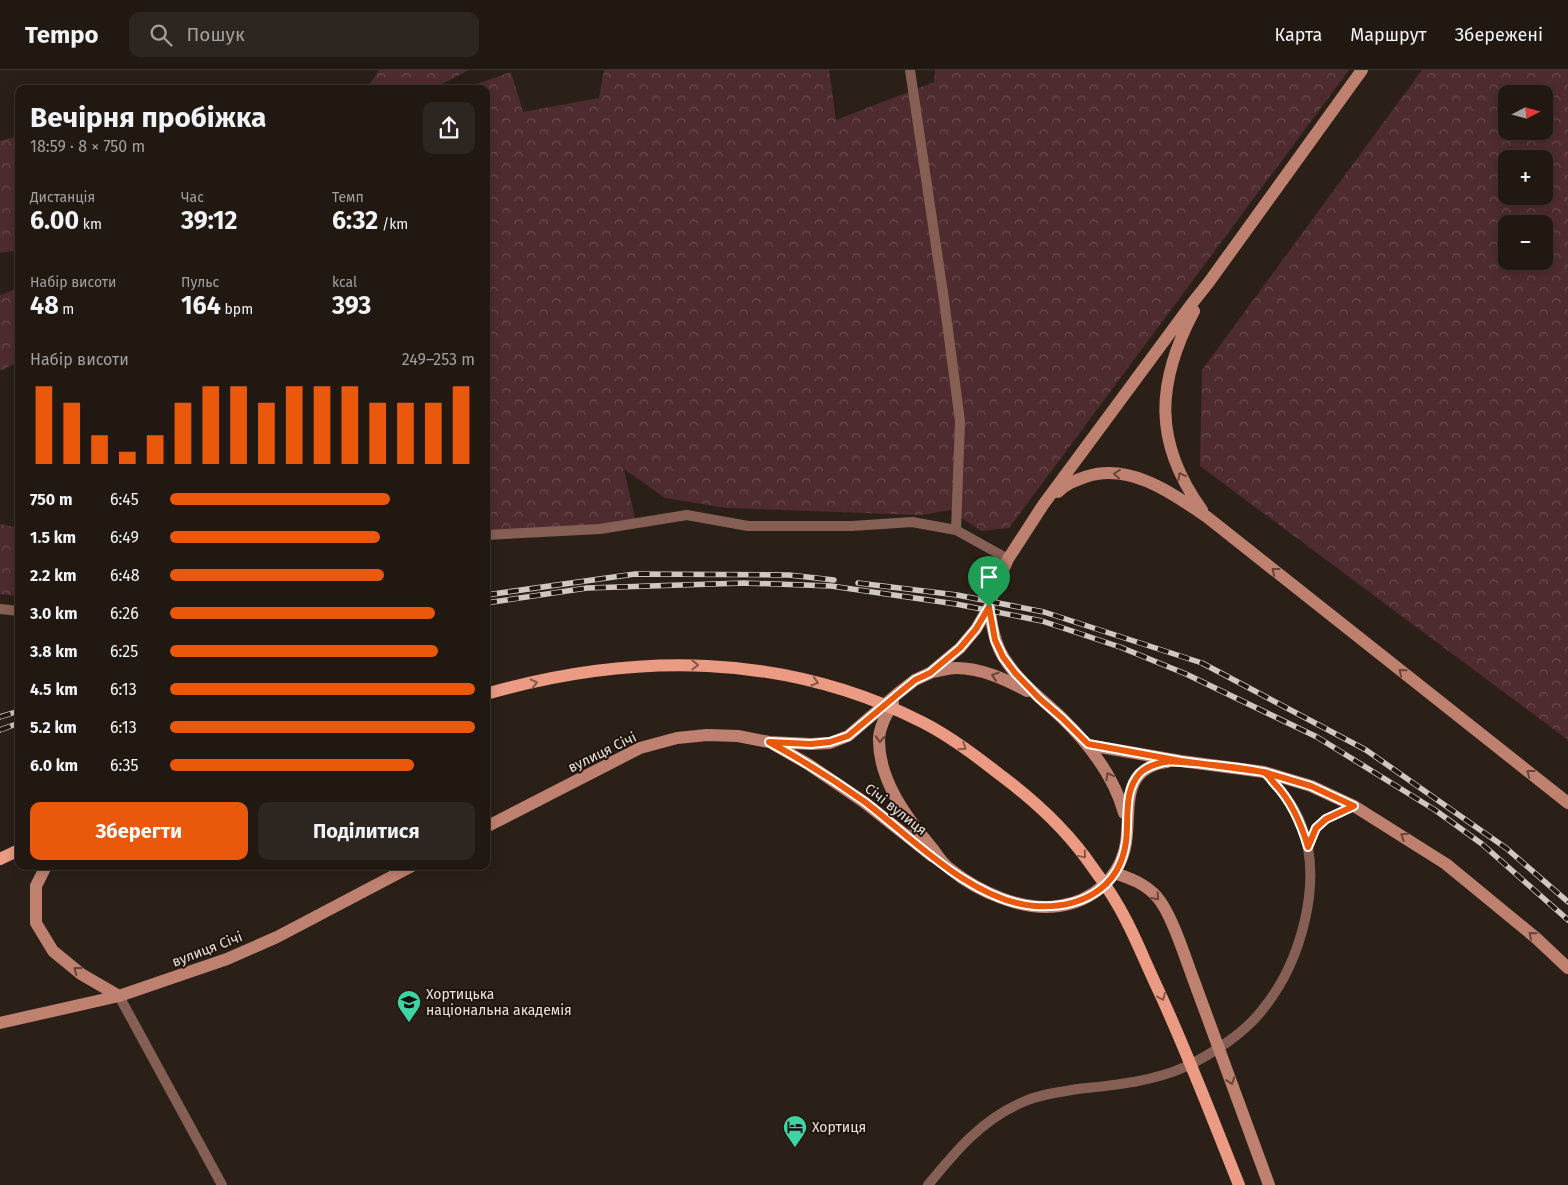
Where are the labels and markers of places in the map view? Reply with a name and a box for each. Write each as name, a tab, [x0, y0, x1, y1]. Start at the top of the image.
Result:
pin	[968, 556, 1010, 607]
place label: Хортицька національна академія	[426, 986, 572, 1019]
school or university icon: Хортицька національна академія	[396, 989, 422, 1023]
hotel icon: Хортиця	[782, 1114, 808, 1148]
place label: Хортиця	[812, 1119, 866, 1136]

